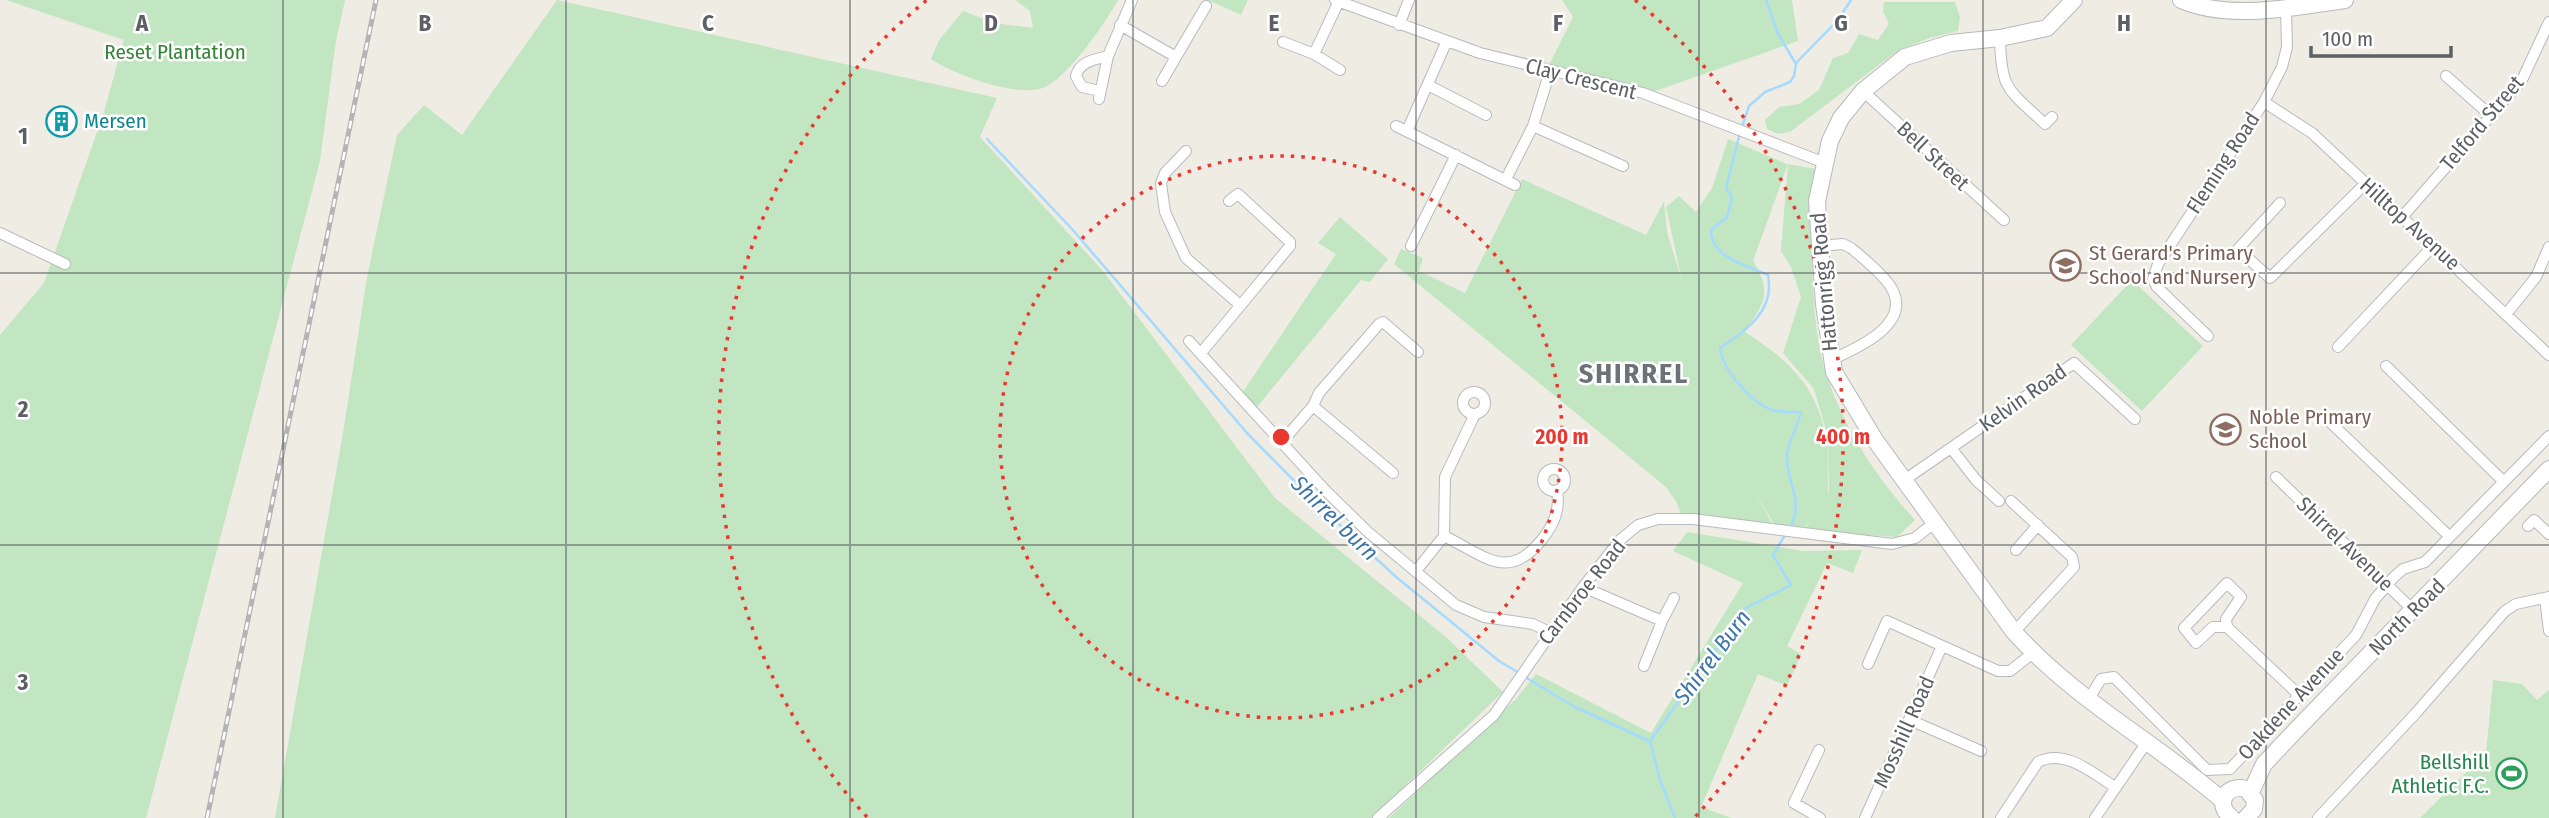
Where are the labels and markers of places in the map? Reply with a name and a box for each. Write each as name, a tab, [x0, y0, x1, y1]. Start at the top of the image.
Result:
building icon: Mersen	[44, 104, 78, 138]
place label: Mersen	[84, 108, 147, 134]
place label: St Gerard's Primary School and Nursery	[2089, 240, 2257, 290]
school or university icon: St Gerard's Primary School and Nursery	[2049, 248, 2083, 282]
place label: Noble Primary School	[2249, 404, 2372, 454]
school or university icon: Noble Primary School	[2209, 412, 2243, 446]
centre of rings	[1269, 425, 1293, 449]
place label: Bellshill Athletic F.C.	[2391, 749, 2489, 799]
sports icon: Bellshill Athletic F.C.	[2495, 757, 2529, 791]

